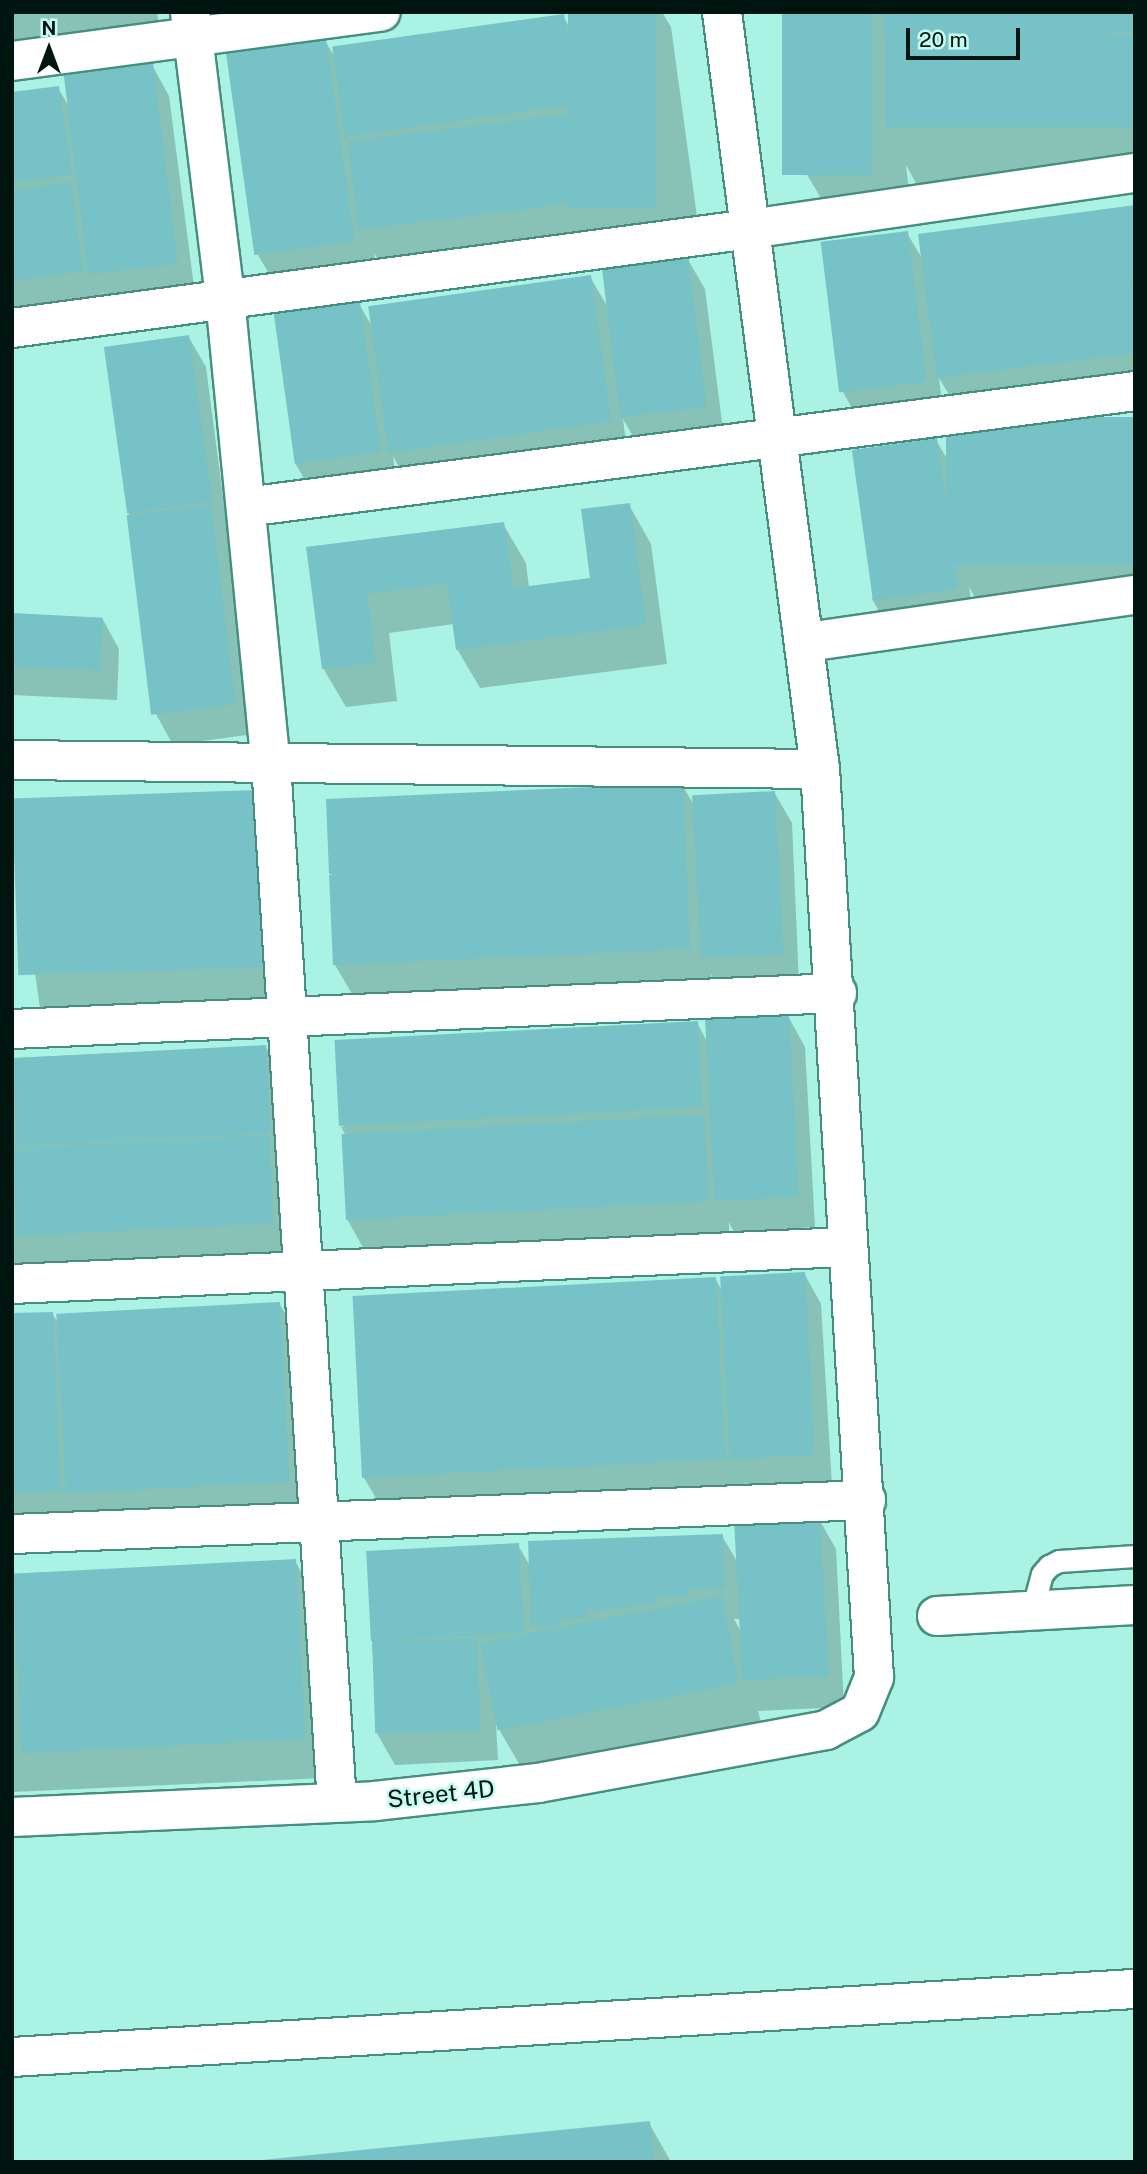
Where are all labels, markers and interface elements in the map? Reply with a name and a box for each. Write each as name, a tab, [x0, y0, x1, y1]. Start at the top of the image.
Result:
north arrow	[14, 14, 84, 84]
scale bar	[909, 14, 1023, 58]
text: N	[42, 17, 56, 39]
text: 20 m	[919, 27, 968, 52]
street label: Street 4D	[386, 1774, 496, 1814]

